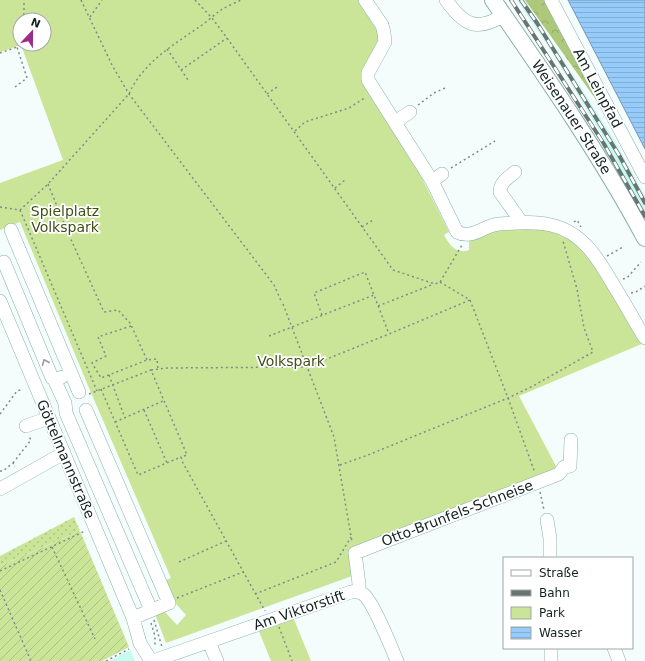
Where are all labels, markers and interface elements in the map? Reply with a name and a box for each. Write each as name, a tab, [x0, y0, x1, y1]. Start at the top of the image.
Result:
north arrow	[12, 12, 52, 52]
text: N	[29, 15, 42, 31]
street label: Am Leinpfad	[570, 45, 626, 131]
street label: Weisenauer Straße	[529, 57, 615, 177]
park label: Spielplatz Volkspark	[31, 203, 100, 235]
park label: Volkspark	[257, 353, 326, 369]
one-way arrow	[42, 358, 50, 365]
street label: Göttelmannstraße	[34, 397, 98, 521]
street label: Otto-Brunfels-Schneise	[379, 477, 535, 549]
legend	[503, 557, 633, 649]
text: Straße	[539, 566, 579, 580]
text: Bahn	[539, 586, 570, 600]
street label: Am Viktorstift	[251, 587, 347, 633]
text: Park	[539, 606, 565, 620]
text: Wasser	[539, 626, 582, 640]

